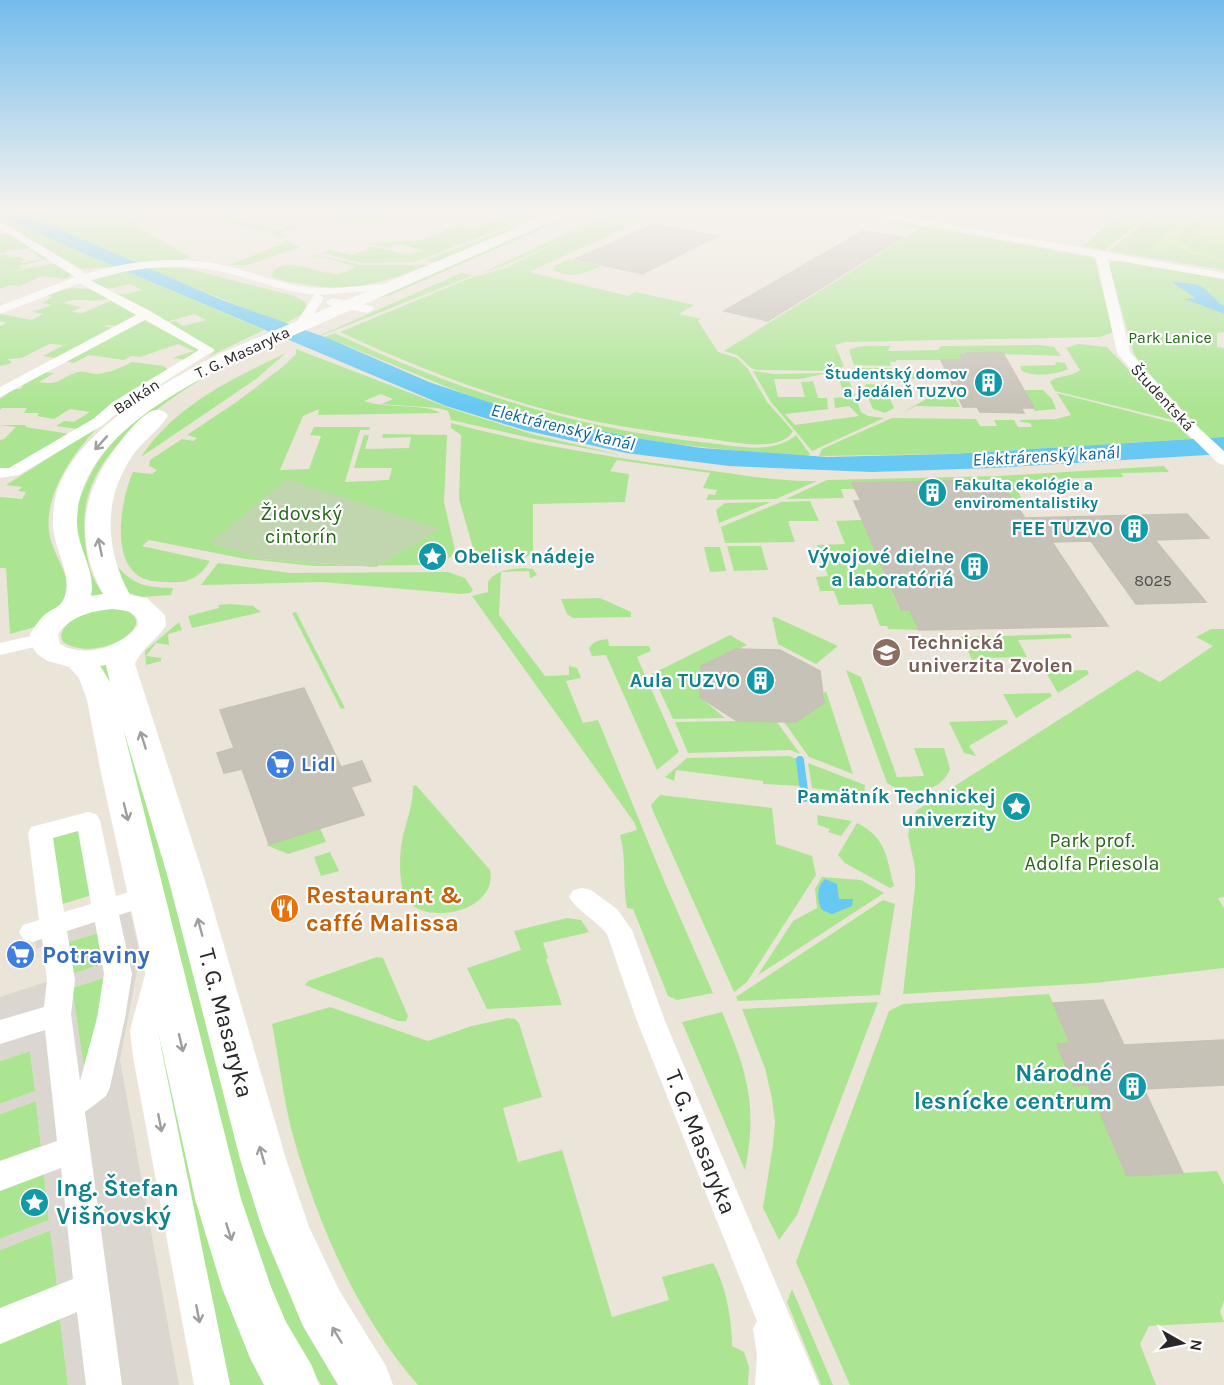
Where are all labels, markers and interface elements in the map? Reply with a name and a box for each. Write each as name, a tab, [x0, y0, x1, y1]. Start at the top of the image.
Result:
street label: T. G. Masaryka	[192, 322, 293, 383]
park label: Park Lanice	[1128, 328, 1212, 347]
street label: Študentská	[1127, 360, 1199, 435]
place label: Študentský domov a jedáleň TUZVO	[824, 363, 968, 401]
building icon: Študentský domov a jedáleň TUZVO	[972, 366, 1004, 398]
street label: Balkán	[110, 375, 163, 418]
water label: Elektrárenský kanál	[489, 398, 638, 456]
one-way arrow	[94, 435, 108, 450]
water label: Elektrárenský kanál	[972, 441, 1121, 471]
place label: Fakulta ekológie a enviromentalistiky	[954, 475, 1098, 512]
building icon: Fakulta ekológie a enviromentalistiky	[917, 477, 949, 509]
park label: Židovský cintorín	[260, 501, 342, 548]
building icon: FEE TUZVO	[1118, 512, 1150, 544]
place label: FEE TUZVO	[1011, 517, 1113, 540]
one-way arrow	[93, 538, 105, 557]
place icon: Obelisk nádeje	[417, 540, 449, 572]
place label: Obelisk nádeje	[454, 545, 595, 568]
place label: Vývojové dielne a laboratóriá	[808, 545, 954, 591]
building icon: Vývojové dielne a laboratóriá	[959, 551, 991, 583]
house number: 8025	[1134, 571, 1172, 590]
place label: Technická univerzita Zvolen	[908, 631, 1073, 677]
school or university icon: Technická univerzita Zvolen	[871, 637, 903, 669]
building icon: Aula TUZVO	[745, 664, 777, 696]
place label: Aula TUZVO	[630, 669, 740, 692]
one-way arrow	[137, 731, 148, 750]
supermarket icon: Lidl	[264, 748, 296, 780]
place label: Lidl	[301, 753, 336, 776]
place label: Pamätník Technickej univerzity	[797, 785, 996, 831]
place icon: Pamätník Technickej univerzity	[1001, 791, 1033, 823]
one-way arrow	[121, 803, 133, 822]
park label: Park prof. Adolfa Priesola	[1024, 829, 1160, 875]
place label: Restaurant & caffé Malissa	[306, 881, 463, 937]
restaurant icon: Restaurant & caffé Malissa	[269, 893, 301, 925]
one-way arrow	[194, 918, 205, 937]
supermarket icon: Potraviny	[5, 939, 37, 971]
place label: Potraviny	[42, 941, 150, 969]
street label: T. G. Masaryka	[193, 945, 259, 1101]
one-way arrow	[176, 1033, 188, 1052]
place label: Národné lesnícke centrum	[914, 1059, 1112, 1115]
street label: T. G. Masaryka	[659, 1066, 743, 1218]
building icon: Národné lesnícke centrum	[1117, 1071, 1149, 1103]
one-way arrow	[155, 1112, 166, 1132]
one-way arrow	[256, 1146, 267, 1165]
place label: Ing. Štefan Višňovský	[56, 1173, 179, 1230]
place icon: Ing. Štefan Višňovský	[19, 1186, 51, 1218]
one-way arrow	[224, 1222, 235, 1241]
one-way arrow	[193, 1304, 204, 1323]
north arrow	[1152, 1313, 1212, 1373]
one-way arrow	[331, 1327, 343, 1344]
text: N	[1186, 1338, 1207, 1352]

